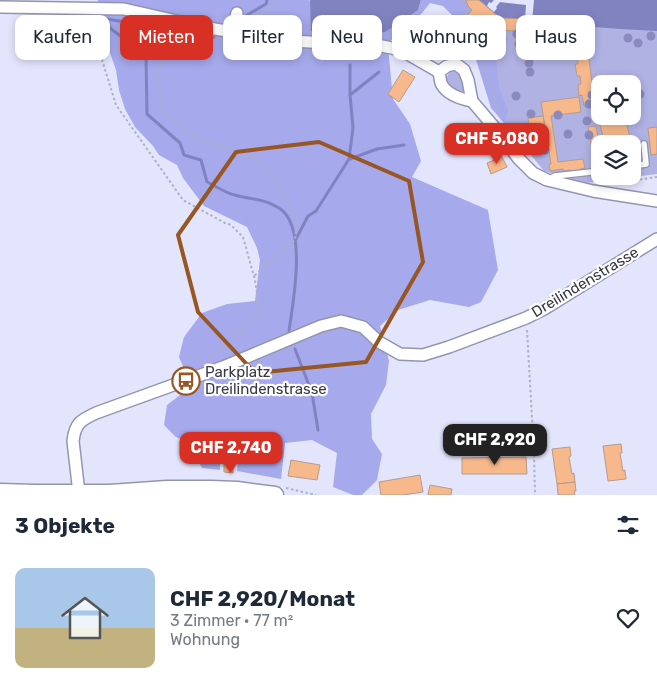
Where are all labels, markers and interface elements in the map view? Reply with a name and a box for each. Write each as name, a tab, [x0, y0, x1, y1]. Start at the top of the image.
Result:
chip: Kaufen	[15, 15, 110, 60]
chip: Mieten	[120, 15, 213, 60]
chip: Filter	[223, 15, 302, 60]
chip: Neu	[312, 15, 382, 60]
chip: Wohnung	[392, 15, 506, 60]
chip: Haus	[516, 15, 595, 60]
map controls	[591, 75, 641, 185]
button: locate	[591, 75, 641, 125]
pin: CHF 5,080	[440, 122, 554, 165]
text: CHF 5,080	[455, 129, 539, 148]
button: layers	[591, 135, 641, 185]
street label: Dreilindenstrasse	[528, 243, 642, 321]
place label: Parkplatz Dreilindenstrasse	[205, 363, 327, 398]
bus stop icon: Parkplatz Dreilindenstrasse	[171, 366, 201, 396]
pin: CHF 2,920	[438, 424, 552, 466]
text: CHF 2,920	[454, 430, 536, 449]
pin: CHF 2,740	[174, 432, 288, 474]
text: CHF 2,740	[190, 438, 272, 457]
icon: filters	[614, 511, 642, 539]
text: 3 Objekte	[15, 513, 115, 538]
text: CHF 2,920/Monat	[170, 586, 355, 611]
icon: home	[55, 588, 115, 648]
icon: heart	[614, 604, 642, 632]
text: 3 Zimmer · 77 m²	[170, 611, 293, 630]
text: Wohnung	[170, 630, 240, 649]

